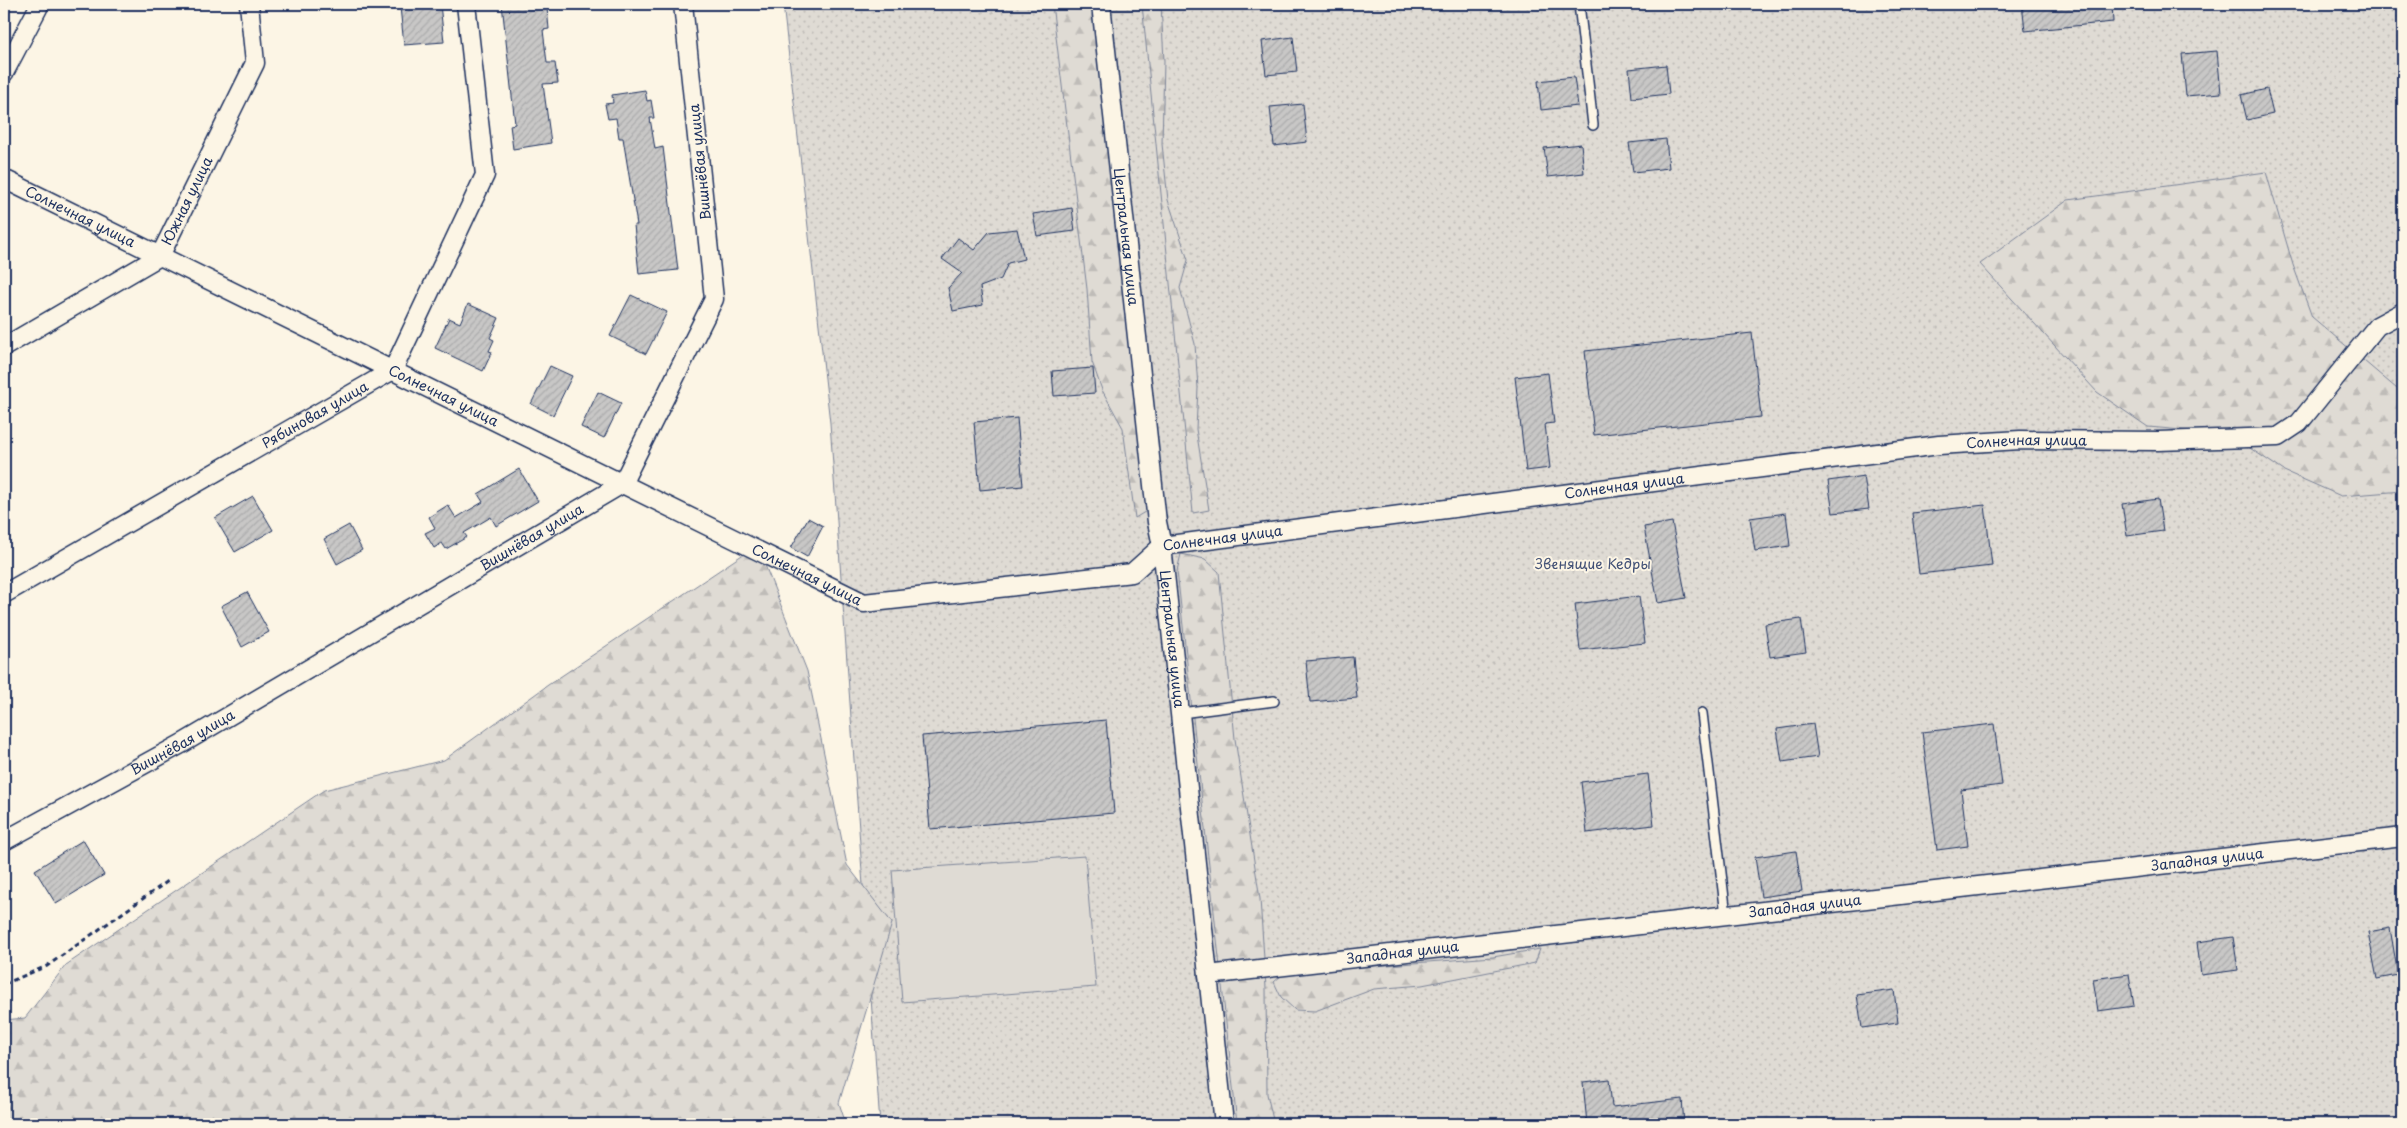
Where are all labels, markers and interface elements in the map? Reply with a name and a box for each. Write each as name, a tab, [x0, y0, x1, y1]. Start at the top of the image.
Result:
street label: Вишнёвая улица	[683, 103, 716, 221]
street label: Южная улица	[156, 153, 217, 249]
street label: Центральная улица	[1109, 167, 1145, 307]
street label: Солнечная улица	[22, 180, 139, 252]
street label: Солнечная улица	[385, 359, 503, 431]
street label: Рябиновая улица	[258, 375, 372, 453]
street label: Солнечная улица	[1966, 429, 2087, 453]
street label: Солнечная улица	[1563, 467, 1686, 504]
street label: Вишнёвая улица	[476, 498, 587, 576]
street label: Солнечная улица	[1161, 519, 1284, 556]
street label: Солнечная улица	[748, 538, 866, 610]
park label: Звенящие Кедры	[1535, 553, 1651, 574]
street label: Центральная улица	[1155, 569, 1190, 709]
street label: Вишнёвая улица	[126, 704, 238, 780]
street label: Западная улица	[2150, 842, 2265, 876]
street label: Западная улица	[1748, 889, 1862, 922]
street label: Западная улица	[1345, 935, 1460, 969]

